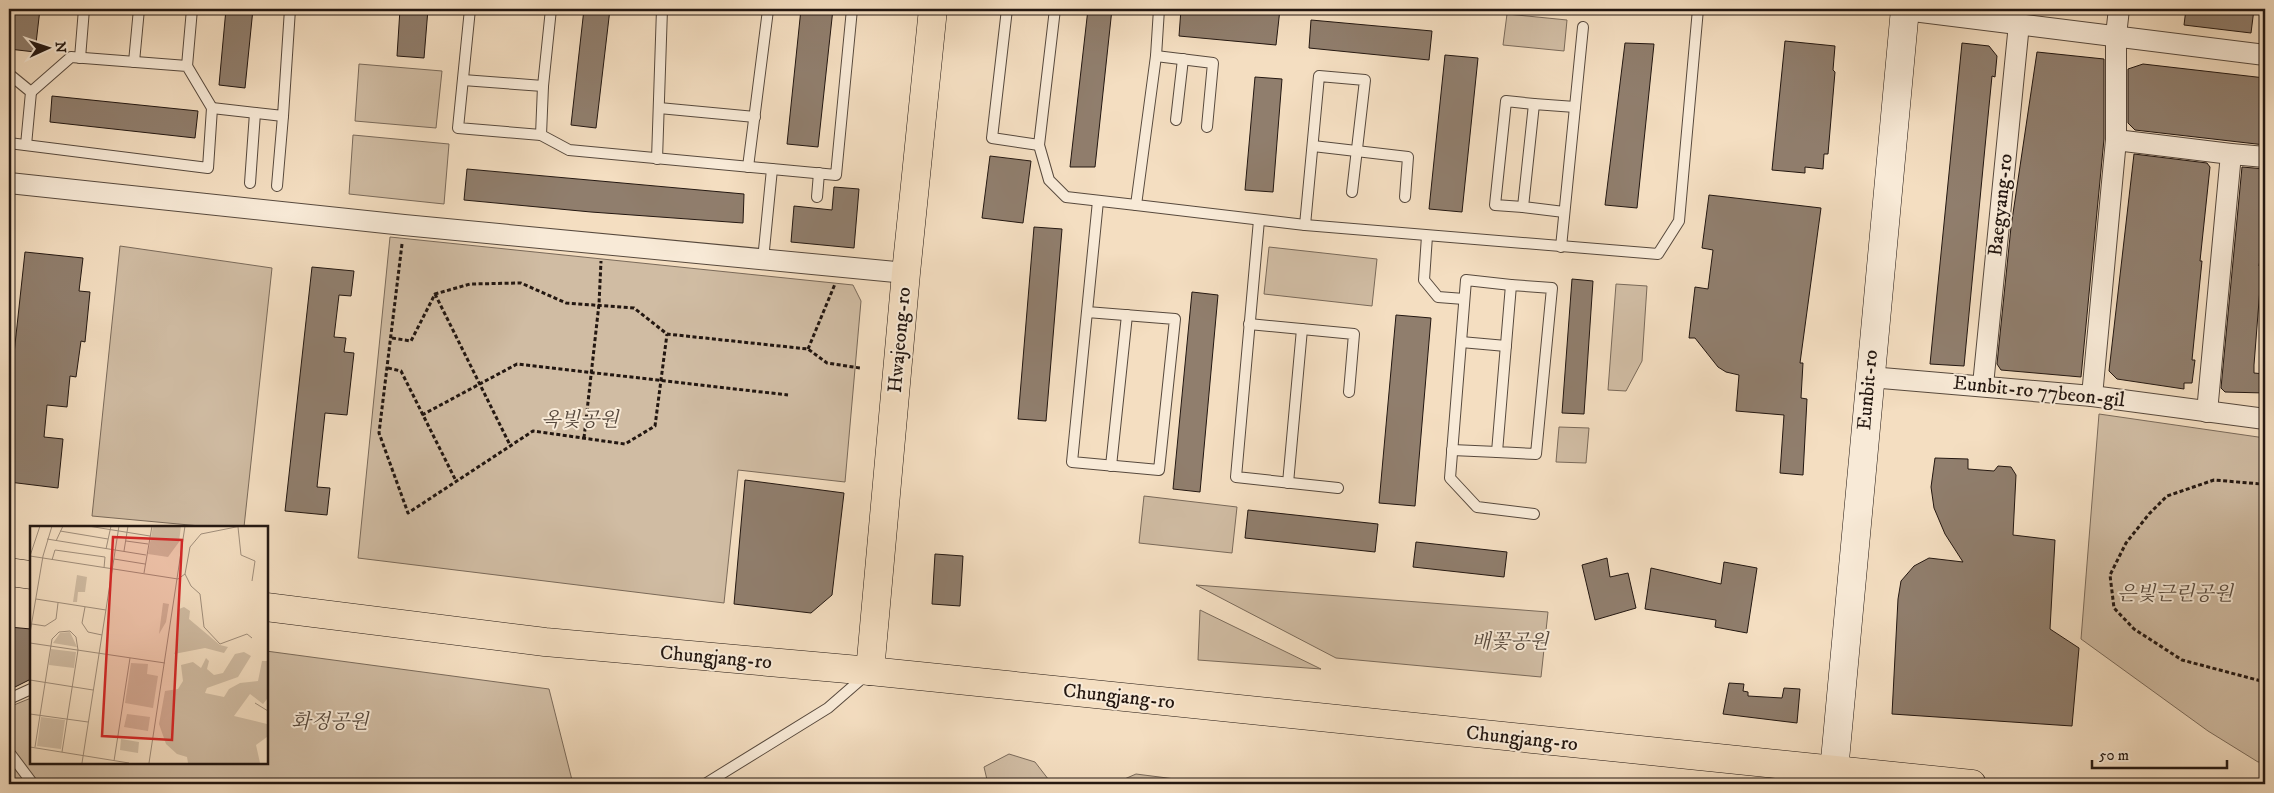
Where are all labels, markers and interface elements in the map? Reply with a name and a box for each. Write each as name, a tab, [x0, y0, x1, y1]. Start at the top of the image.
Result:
north arrow	[22, 22, 72, 72]
text: N	[51, 41, 69, 54]
street label: Baegyang-ro	[1983, 153, 2019, 257]
street label: Hwajeong-ro	[883, 286, 917, 394]
street label: Eunbit-ro	[1852, 349, 1884, 431]
street label: Eunbit-ro 77beon-gil	[1952, 371, 2126, 413]
park label: 옥빛공원	[541, 408, 620, 433]
inset map	[30, 526, 268, 763]
park label: 은빛근린공원	[2117, 582, 2235, 607]
park label: 배꽃공원	[1471, 630, 1550, 655]
street label: Chungjang-ro	[659, 641, 773, 675]
street label: Chungjang-ro	[1062, 679, 1176, 715]
park label: 화정공원	[291, 710, 370, 735]
street label: Chungjang-ro	[1465, 721, 1579, 757]
scale bar	[2092, 738, 2226, 770]
text: 50 m	[2099, 746, 2129, 765]

